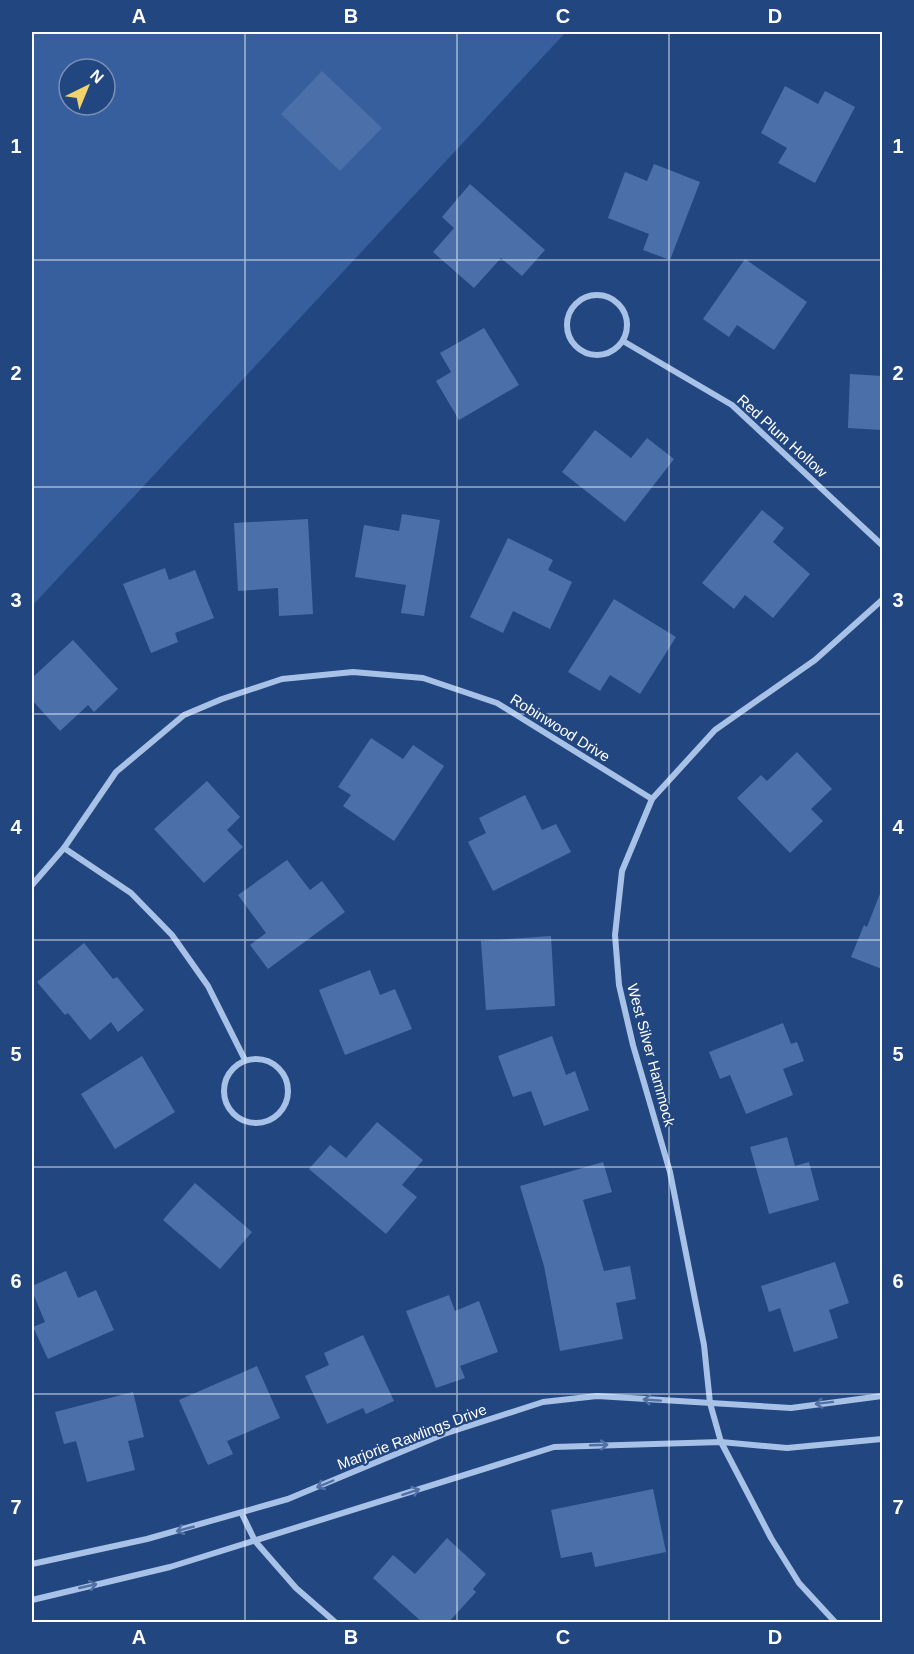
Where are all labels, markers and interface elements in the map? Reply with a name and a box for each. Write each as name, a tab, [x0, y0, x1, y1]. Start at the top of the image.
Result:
text: A	[132, 5, 146, 27]
text: B	[344, 5, 358, 27]
text: C	[556, 5, 570, 27]
text: D	[768, 5, 782, 27]
north arrow	[57, 57, 117, 117]
text: N	[87, 66, 107, 87]
text: 1	[10, 135, 22, 157]
text: 1	[892, 135, 904, 157]
text: 2	[10, 362, 22, 384]
text: 2	[892, 362, 904, 384]
street label: Red Plum Hollow	[734, 391, 831, 481]
text: 3	[10, 589, 22, 611]
text: 3	[892, 589, 904, 611]
street label: Robinwood Drive	[507, 690, 613, 765]
text: 4	[10, 816, 22, 838]
text: 4	[892, 816, 904, 838]
street label: West Silver Hammock	[624, 982, 679, 1129]
text: 5	[10, 1043, 22, 1065]
text: 5	[892, 1043, 904, 1065]
text: 6	[10, 1270, 22, 1292]
text: 6	[892, 1270, 904, 1292]
one-way arrow	[642, 1394, 662, 1405]
one-way arrow	[815, 1398, 835, 1409]
street label: Marjorie Rawlings Drive	[335, 1400, 489, 1473]
one-way arrow	[588, 1440, 608, 1451]
one-way arrow	[316, 1479, 334, 1490]
one-way arrow	[401, 1486, 420, 1497]
text: 7	[10, 1496, 22, 1518]
text: 7	[892, 1496, 904, 1518]
one-way arrow	[176, 1524, 195, 1535]
one-way arrow	[79, 1580, 98, 1592]
text: A	[132, 1626, 146, 1648]
text: B	[344, 1626, 358, 1648]
text: C	[556, 1626, 570, 1648]
text: D	[768, 1626, 782, 1648]

